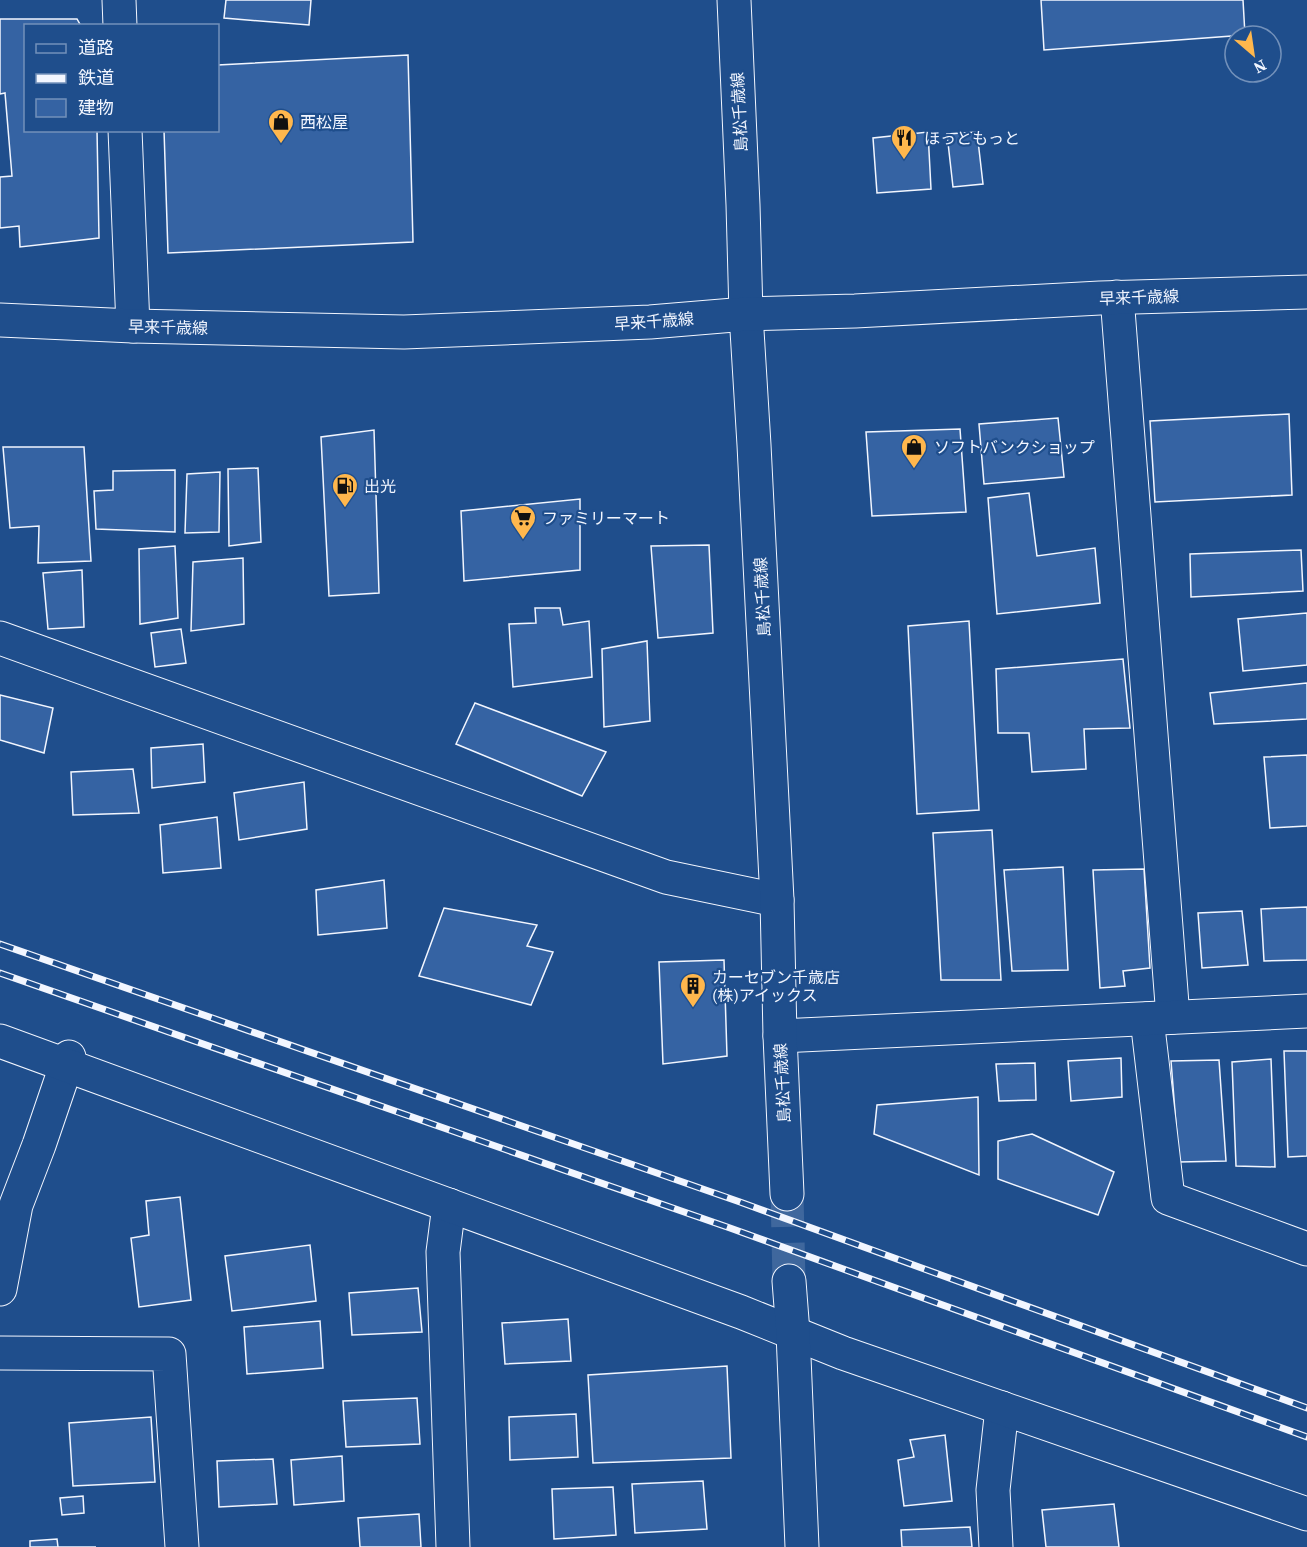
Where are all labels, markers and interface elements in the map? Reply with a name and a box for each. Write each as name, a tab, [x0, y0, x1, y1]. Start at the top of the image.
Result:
legend	[24, 24, 219, 132]
north arrow	[1223, 24, 1283, 84]
text: 道路	[78, 35, 114, 60]
text: N	[1250, 55, 1271, 80]
text: 鉄道	[78, 65, 114, 90]
street label: 島松千歳線	[726, 71, 752, 153]
text: 建物	[78, 95, 114, 120]
shop icon: 西松屋	[266, 107, 296, 145]
place label: 西松屋	[300, 111, 348, 133]
restaurant icon: ほっともっと	[889, 123, 919, 161]
place label: ほっともっと	[924, 127, 1020, 149]
street label: 早来千歳線	[1099, 285, 1179, 309]
street label: 早来千歳線	[613, 307, 695, 335]
street label: 早来千歳線	[128, 315, 208, 339]
shop icon: ソフトバンクショップ	[899, 432, 929, 470]
place label: ソフトバンクショップ	[934, 436, 1095, 458]
fuel station icon: 出光	[330, 471, 360, 509]
place label: 出光	[364, 475, 396, 497]
supermarket icon: ファミリーマート	[508, 503, 538, 541]
place label: ファミリーマート	[542, 507, 670, 529]
street label: 島松千歳線	[749, 556, 775, 638]
place label: カーセブン千歳店 (株)アイックス	[712, 966, 840, 1006]
building icon: カーセブン千歳店 (株)アイックス	[678, 971, 708, 1009]
street label: 島松千歳線	[769, 1042, 795, 1124]

